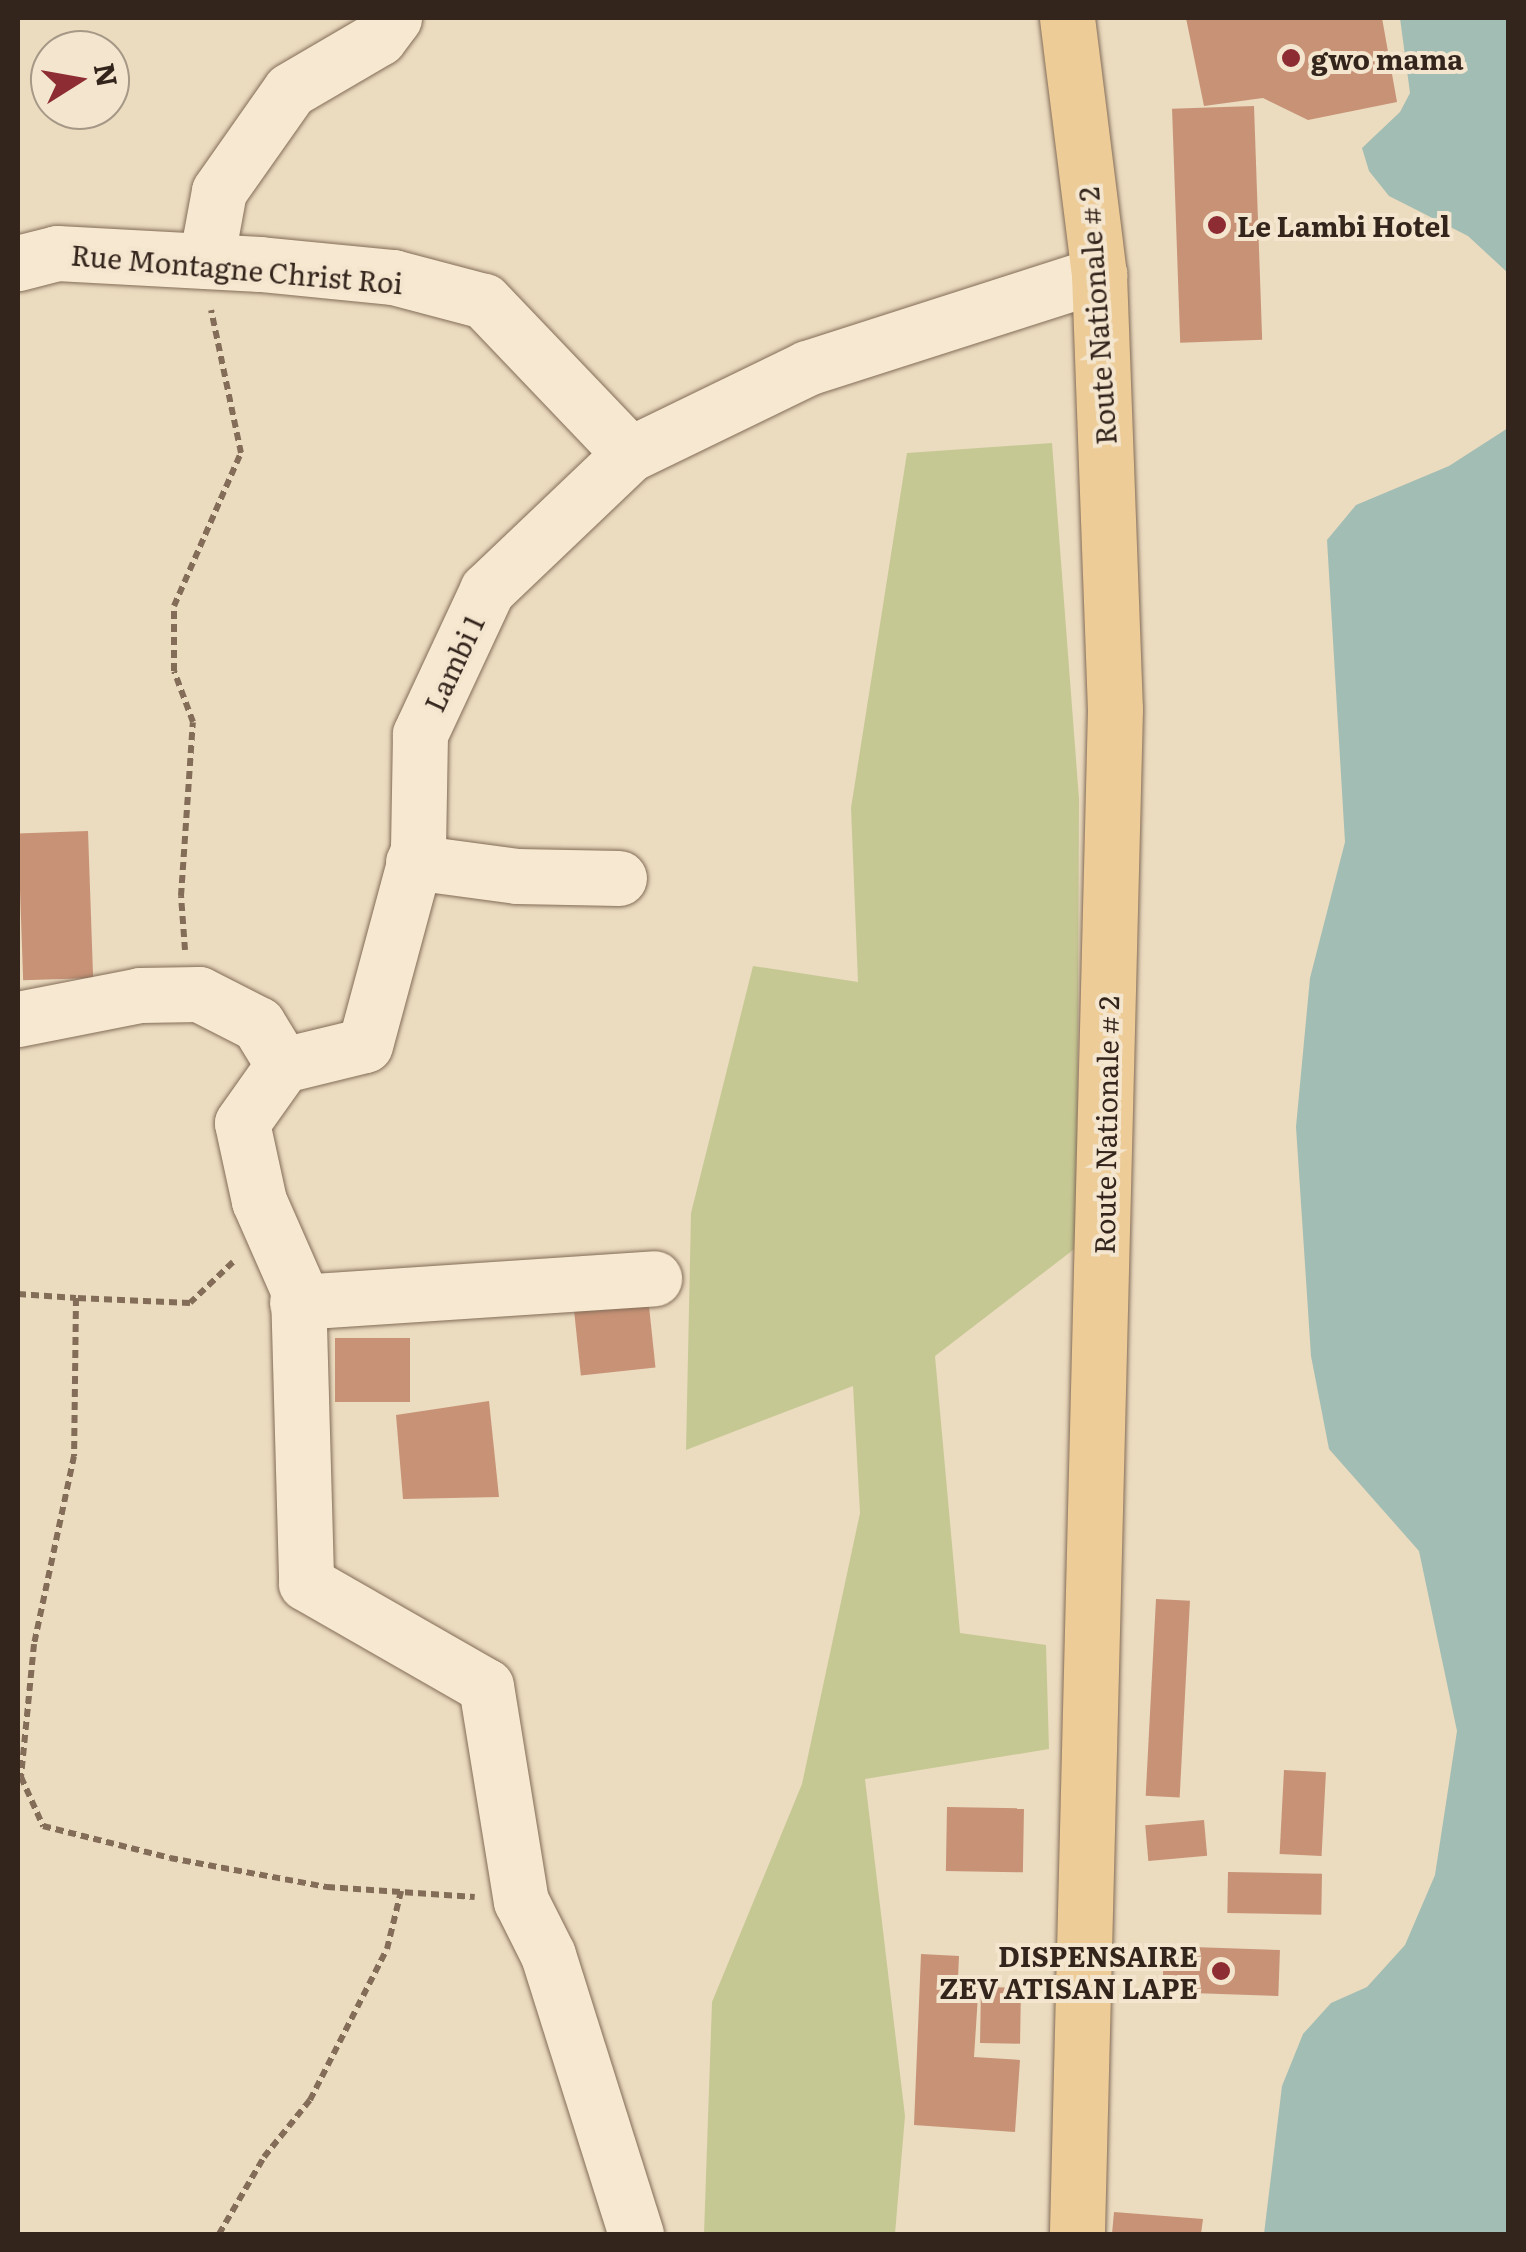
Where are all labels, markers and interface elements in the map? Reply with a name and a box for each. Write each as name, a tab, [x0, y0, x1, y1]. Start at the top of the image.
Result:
north arrow	[30, 30, 130, 130]
place label: gwo mama	[1311, 41, 1464, 75]
marker: gwo mama	[1280, 47, 1302, 69]
text: N	[85, 59, 130, 90]
street label: Route Nationale # 2	[1070, 186, 1122, 446]
place label: Le Lambi Hotel	[1237, 208, 1450, 242]
marker: Le Lambi Hotel	[1206, 214, 1228, 236]
street label: Rue Montagne Christ Roi	[70, 237, 404, 299]
street label: Lambi 1	[416, 610, 490, 716]
street label: Route Nationale # 2	[1086, 995, 1124, 1255]
place label: DISPENSAIRE ZEV ATISAN LAPE	[939, 1938, 1198, 2004]
marker: DISPENSAIRE ZEV ATISAN LAPE	[1208, 1958, 1234, 1984]

